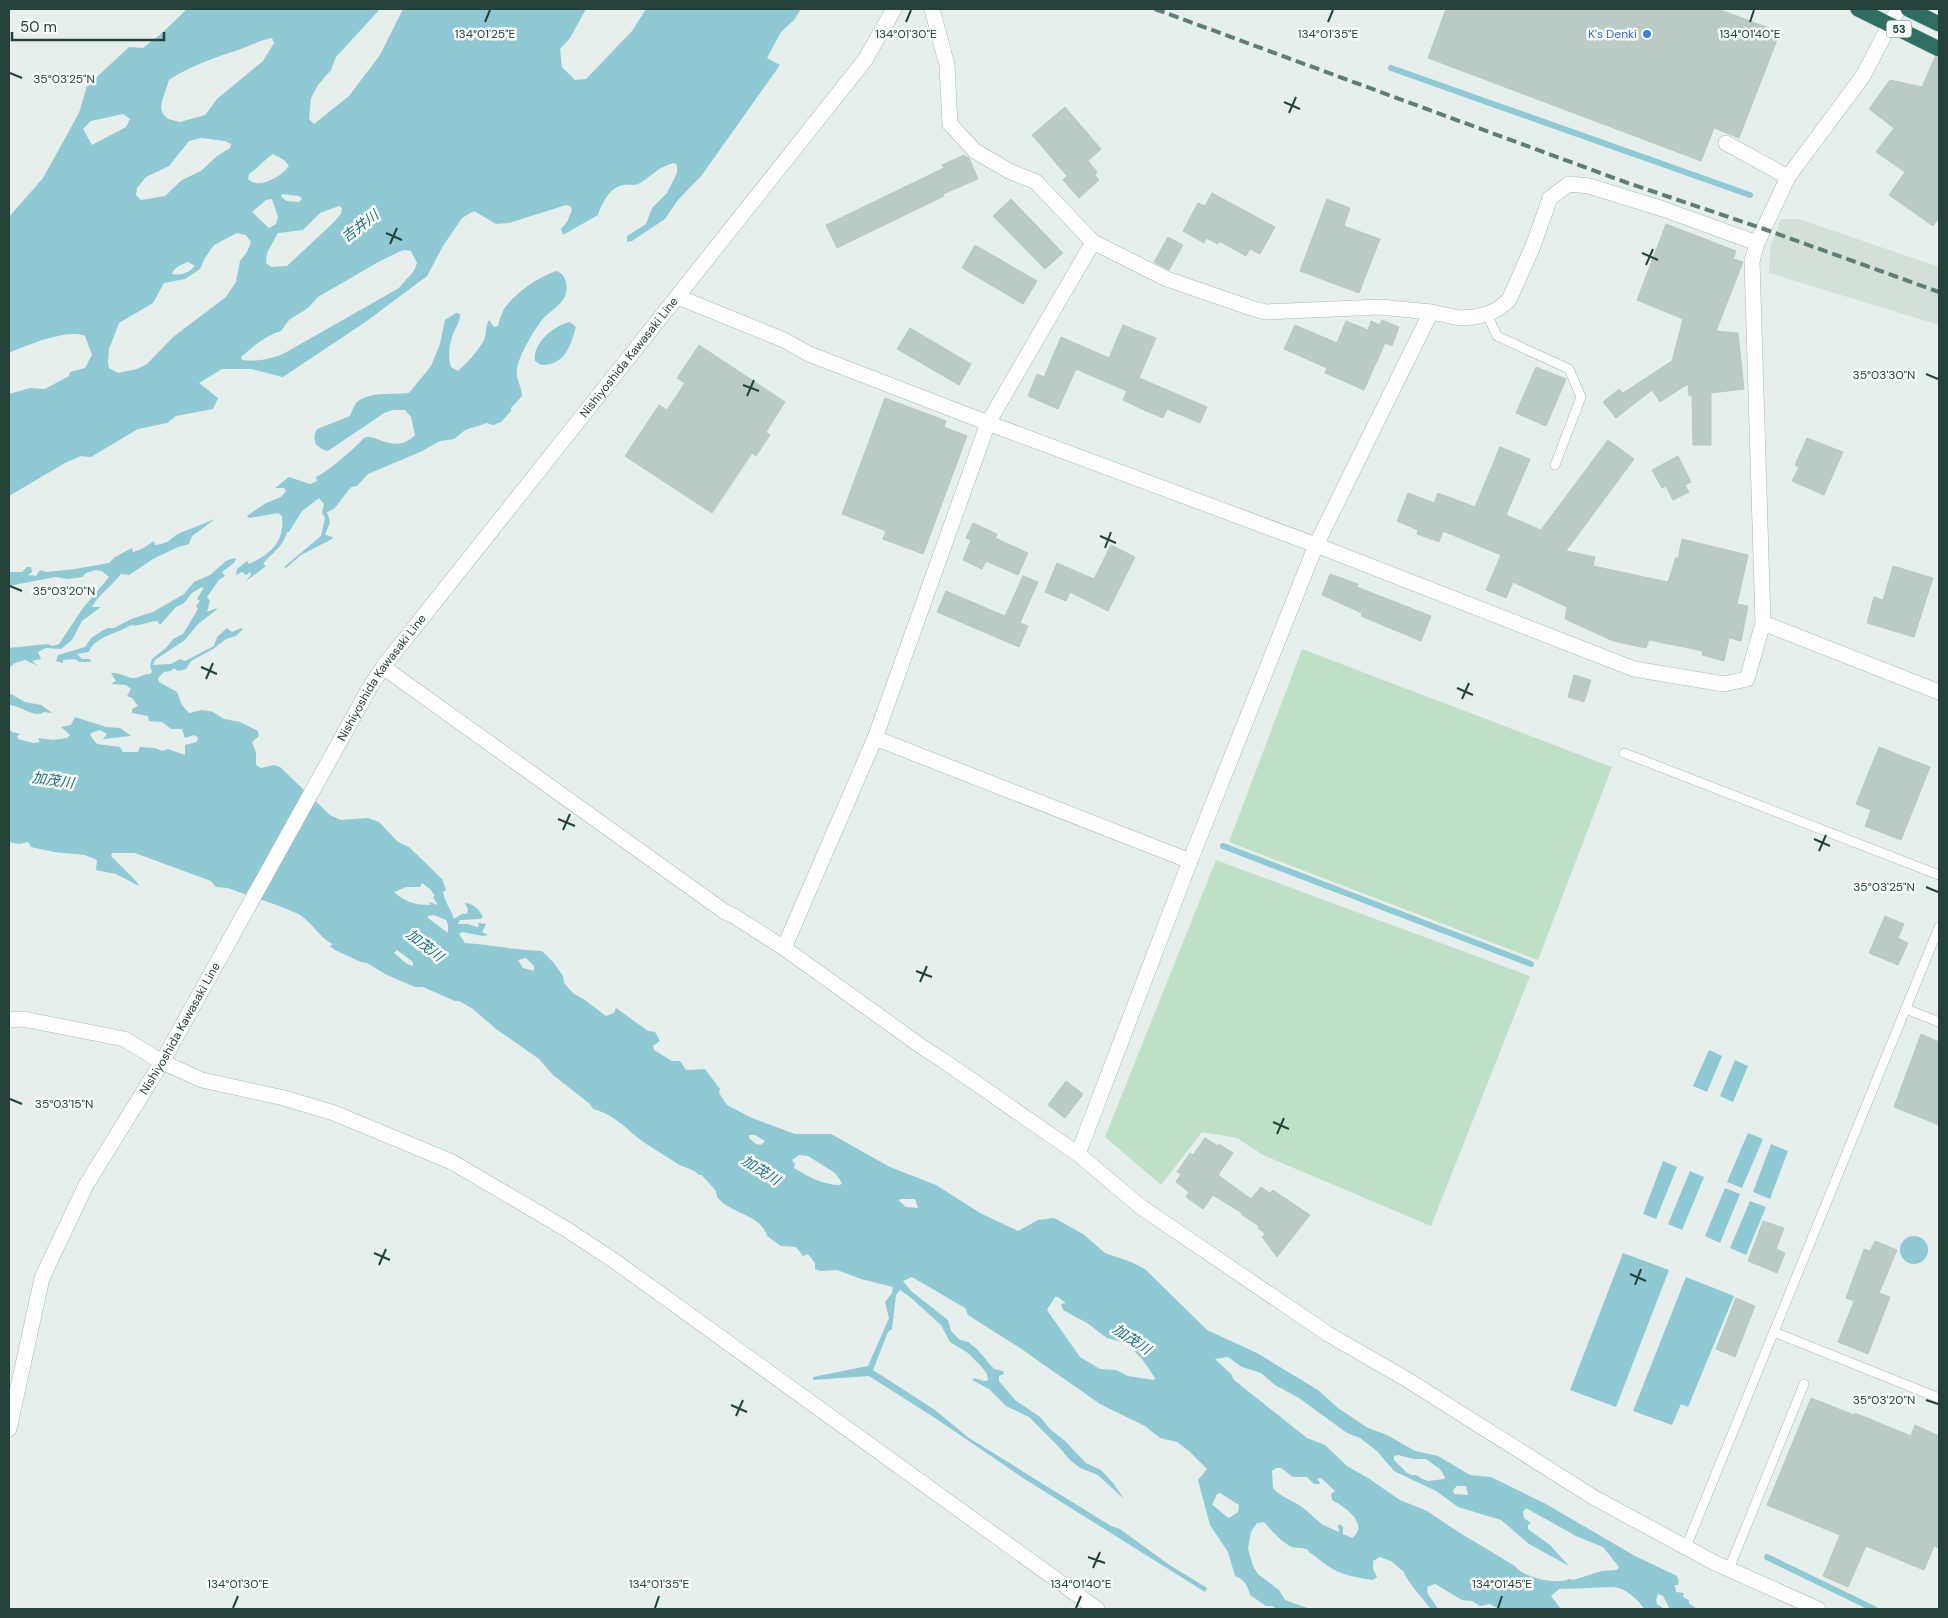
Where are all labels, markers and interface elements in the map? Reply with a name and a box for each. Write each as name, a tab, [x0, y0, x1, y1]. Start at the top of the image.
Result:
scale bar	[12, 10, 165, 42]
text: 50 m	[20, 17, 57, 37]
road number: 53	[1886, 20, 1912, 38]
text: 134°01'25"E	[455, 26, 515, 42]
text: 134°01'30"E	[875, 26, 937, 42]
text: 134°01'35"E	[1298, 26, 1359, 42]
place label: K's Denki	[1588, 26, 1637, 42]
text: 134°01'40"E	[1719, 26, 1781, 42]
marker: K's Denki	[1641, 28, 1653, 40]
text: 35°03'25"N	[33, 71, 95, 87]
water label: 吉井川	[338, 205, 384, 246]
street label: Nishiyoshida Kawasaki Line	[576, 294, 682, 421]
text: 35°03'30"N	[1853, 367, 1915, 383]
text: 35°03'20"N	[33, 583, 95, 599]
street label: Nishiyoshida Kawasaki Line	[334, 611, 430, 744]
water label: 加茂川	[31, 768, 77, 792]
text: 35°03'25"N	[1853, 879, 1915, 895]
water label: 加茂川	[403, 925, 449, 966]
street label: Nishiyoshida Kawasaki Line	[136, 959, 224, 1098]
text: 35°03'15"N	[35, 1096, 93, 1112]
water label: 加茂川	[738, 1151, 785, 1190]
water label: 加茂川	[1110, 1320, 1156, 1359]
text: 35°03'20"N	[1853, 1392, 1915, 1408]
text: 134°01'30"E	[207, 1576, 269, 1592]
text: 134°01'35"E	[629, 1576, 690, 1592]
text: 134°01'40"E	[1050, 1576, 1112, 1592]
text: 134°01'45"E	[1472, 1576, 1532, 1592]

